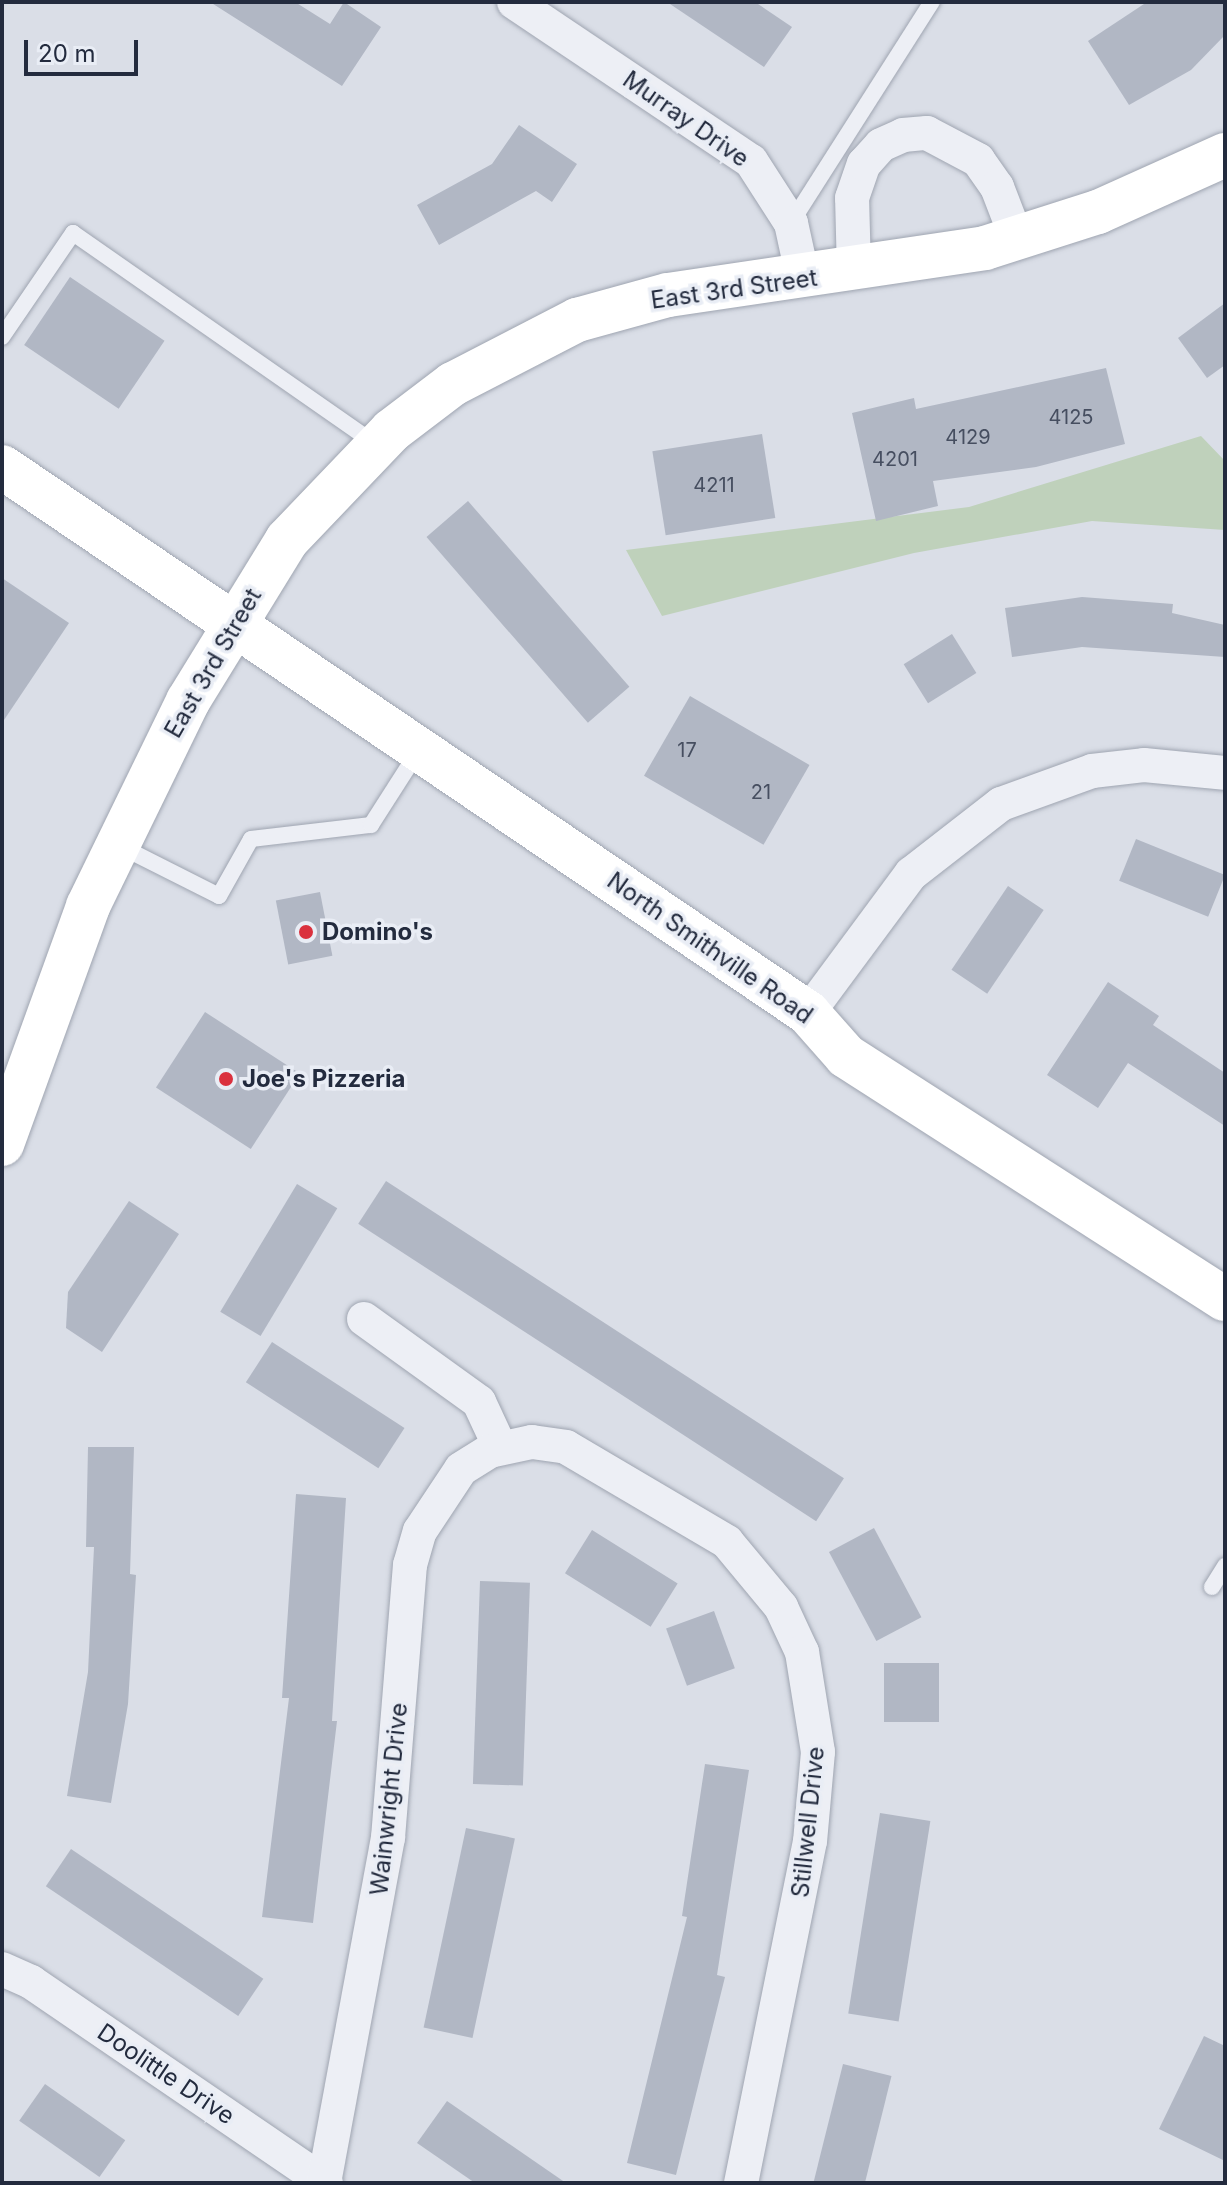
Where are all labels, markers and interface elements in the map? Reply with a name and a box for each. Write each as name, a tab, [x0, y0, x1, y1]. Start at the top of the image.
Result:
scale bar	[28, 24, 142, 74]
text: 20 m	[38, 39, 96, 68]
street label: Murray Drive	[617, 65, 755, 173]
street label: East 3rd Street	[649, 263, 819, 315]
house number: 4125	[1048, 405, 1094, 429]
house number: 4129	[945, 425, 991, 449]
house number: 4201	[872, 447, 918, 471]
house number: 4211	[693, 473, 735, 497]
street label: East 3rd Street	[159, 583, 267, 743]
house number: 17	[677, 738, 697, 762]
house number: 21	[751, 780, 771, 804]
street label: North Smithville Road	[602, 866, 818, 1030]
place label: Domino's	[322, 918, 433, 946]
marker: Domino's	[297, 923, 315, 941]
place label: Joe's Pizzeria	[242, 1065, 405, 1093]
marker: Joe's Pizzeria	[217, 1070, 235, 1088]
street label: Wainwright Drive	[365, 1701, 413, 1897]
street label: Stillwell Drive	[786, 1745, 830, 1899]
street label: Doolittle Drive	[92, 2018, 240, 2130]

